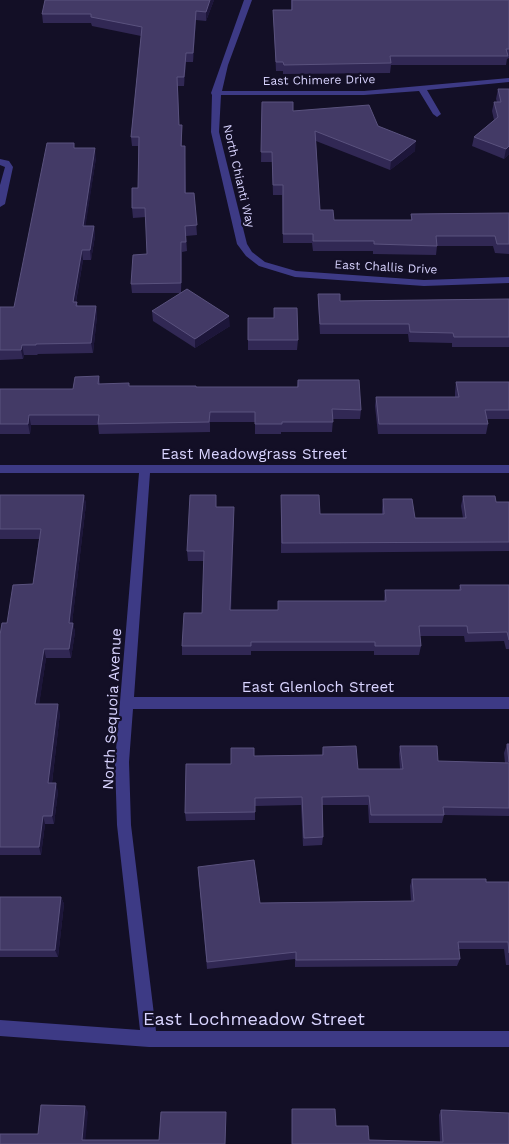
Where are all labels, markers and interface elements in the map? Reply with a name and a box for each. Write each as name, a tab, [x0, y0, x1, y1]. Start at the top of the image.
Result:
street label: East Chimere Drive	[263, 72, 376, 88]
street label: North Chianti Way	[220, 123, 258, 230]
street label: East Challis Drive	[334, 257, 438, 277]
street label: East Meadowgrass Street	[161, 445, 348, 463]
street label: North Sequoia Avenue	[99, 628, 125, 790]
street label: East Glenloch Street	[242, 678, 395, 696]
street label: East Lochmeadow Street	[143, 1008, 365, 1029]

